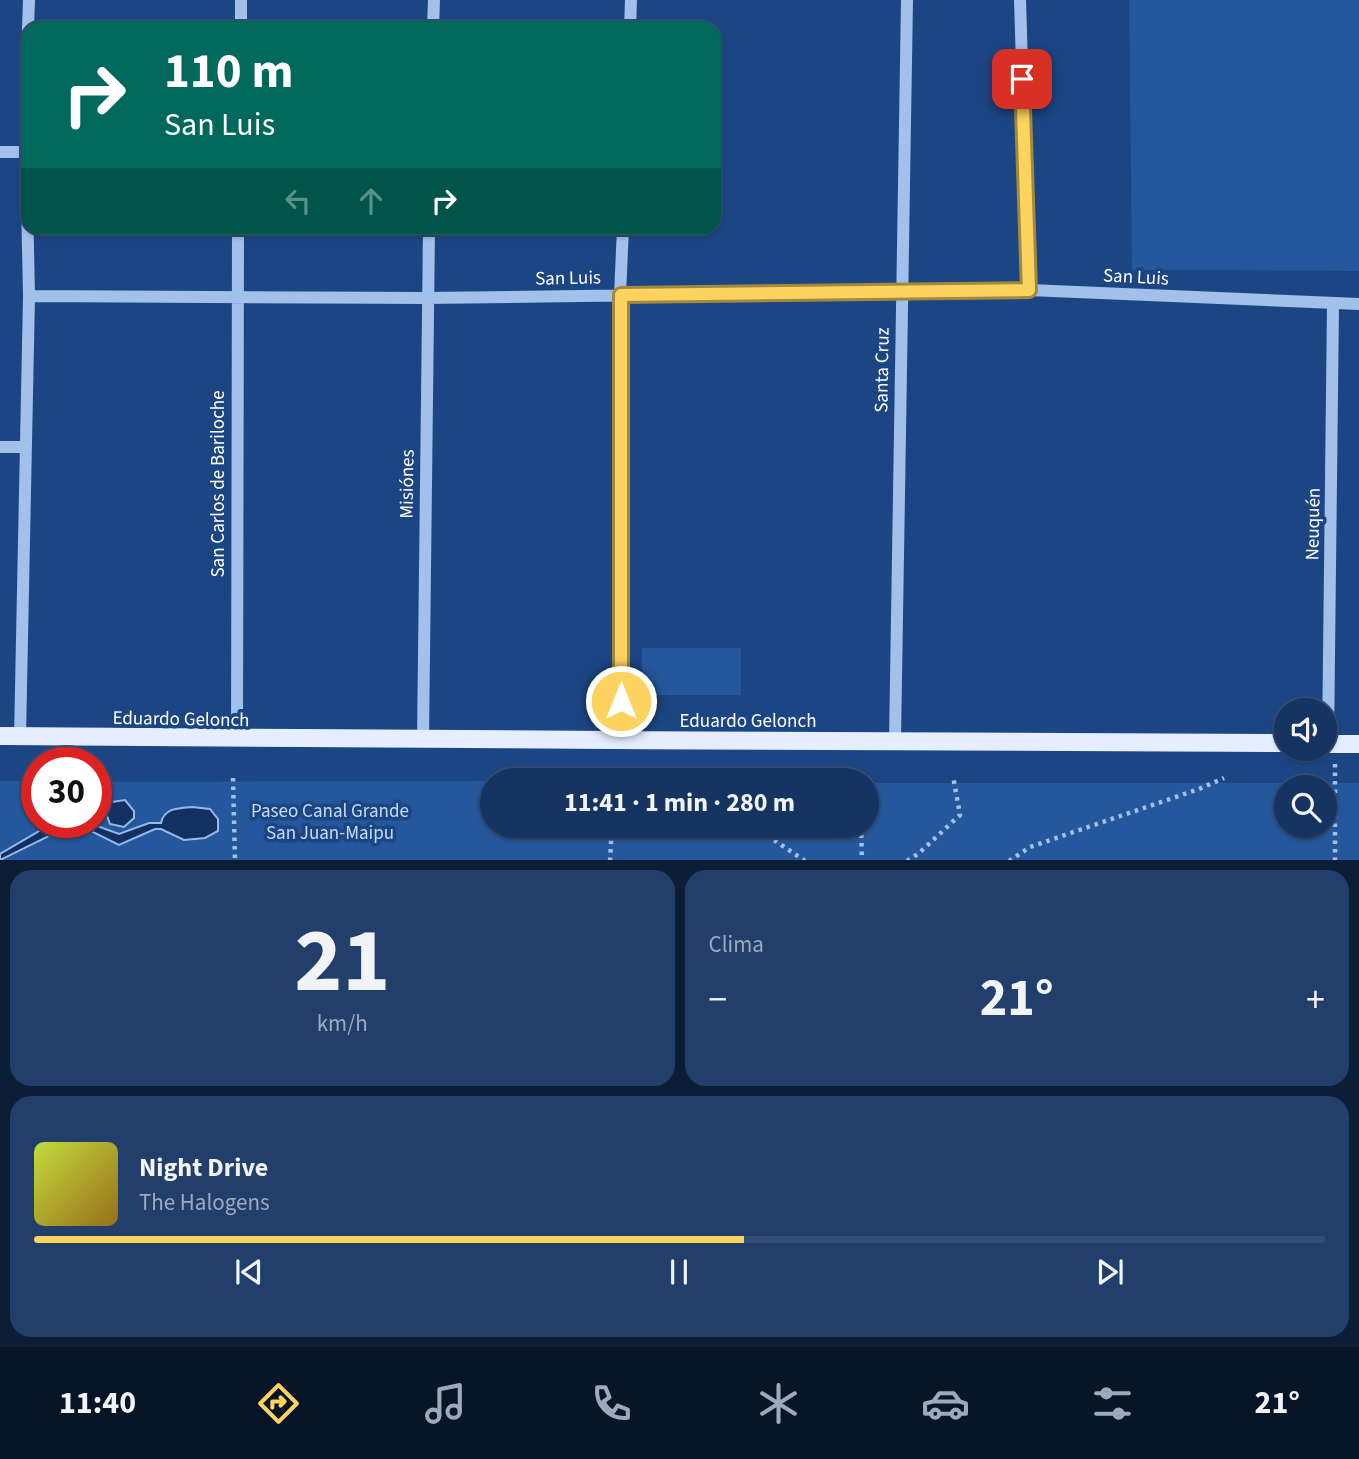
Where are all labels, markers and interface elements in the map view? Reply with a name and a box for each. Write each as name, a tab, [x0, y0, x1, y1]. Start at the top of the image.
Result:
text: 110 m	[164, 37, 293, 107]
icon: right	[49, 49, 140, 140]
pin	[992, 49, 1052, 109]
icon: arrive	[1003, 60, 1041, 98]
text: San Luis	[164, 102, 275, 148]
icon: left	[279, 182, 317, 220]
icon: ahead	[352, 182, 390, 220]
icon: right	[425, 182, 463, 220]
street label: San Luis	[1102, 262, 1170, 293]
street label: San Luis	[535, 264, 601, 293]
street label: Santa Cruz	[868, 327, 897, 413]
street label: San Carlos de Bariloche	[205, 390, 232, 578]
street label: Misiónes	[393, 449, 422, 519]
street label: Neuquén	[1299, 487, 1328, 561]
position arrow	[584, 664, 658, 738]
map controls	[1274, 698, 1337, 838]
button: sound	[1274, 698, 1337, 761]
street label: Eduardo Gelonch	[112, 705, 250, 734]
street label: Eduardo Gelonch	[679, 708, 817, 735]
speed limit sign: 30	[21, 747, 112, 838]
button: search	[1274, 775, 1337, 838]
text: 11:41 · 1 min · 280 m	[564, 784, 795, 821]
park label: Paseo Canal Grande San Juan-Maipu	[251, 798, 409, 847]
text: 21	[294, 897, 390, 1026]
text: Clima	[709, 928, 764, 961]
text: 21°	[980, 962, 1054, 1036]
text: −	[709, 973, 727, 1027]
text: +	[1306, 973, 1325, 1027]
text: km/h	[317, 1007, 368, 1040]
text: Night Drive	[139, 1149, 268, 1186]
text: The Halogens	[139, 1186, 270, 1219]
icon: previous	[230, 1253, 268, 1291]
icon: pause	[660, 1253, 698, 1291]
icon: next	[1091, 1253, 1129, 1291]
icon: directions	[254, 1379, 303, 1428]
icon: music	[421, 1379, 470, 1428]
icon: phone	[587, 1379, 636, 1428]
icon: climate	[754, 1379, 803, 1428]
icon: car	[921, 1379, 970, 1428]
icon: filters	[1088, 1379, 1137, 1428]
text: 11:40	[59, 1380, 136, 1426]
text: 21°	[1255, 1380, 1300, 1426]

